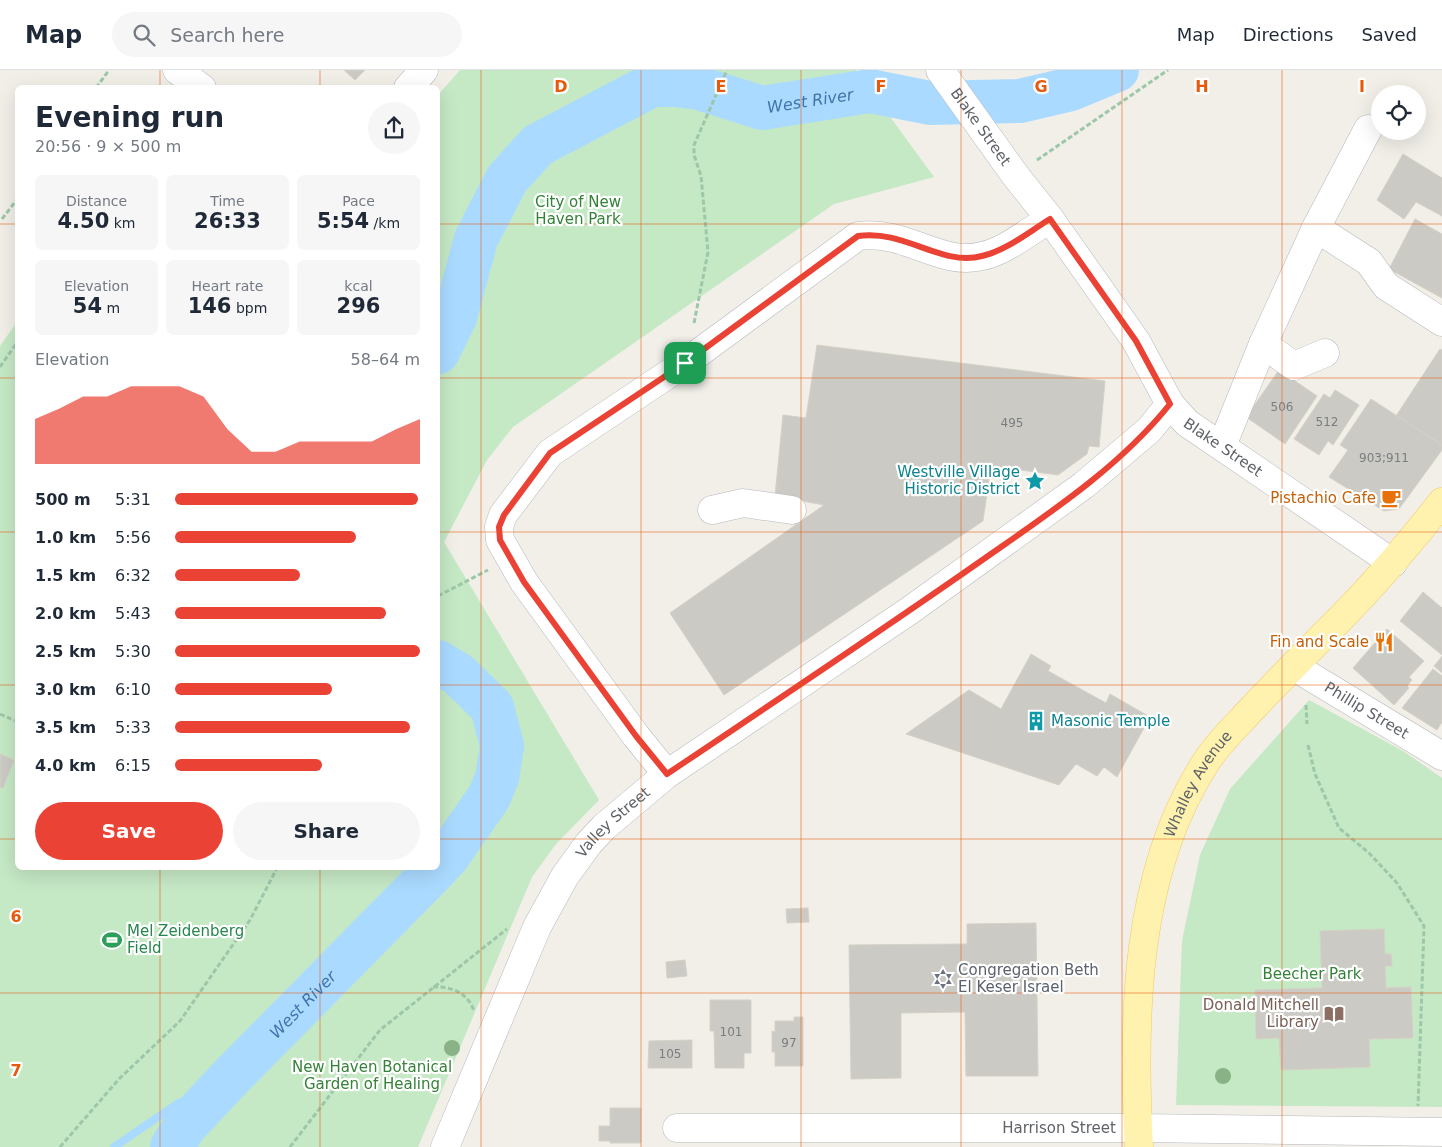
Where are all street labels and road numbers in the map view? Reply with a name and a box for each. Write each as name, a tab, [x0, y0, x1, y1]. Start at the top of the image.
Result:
street label: Blake Street	[947, 85, 1015, 169]
street label: Blake Street	[1180, 414, 1266, 481]
street label: Phillip Street	[1321, 678, 1412, 743]
street label: Whalley Avenue	[1161, 727, 1236, 840]
street label: Valley Street	[572, 783, 654, 861]
street label: Harrison Street	[1002, 1119, 1116, 1137]

